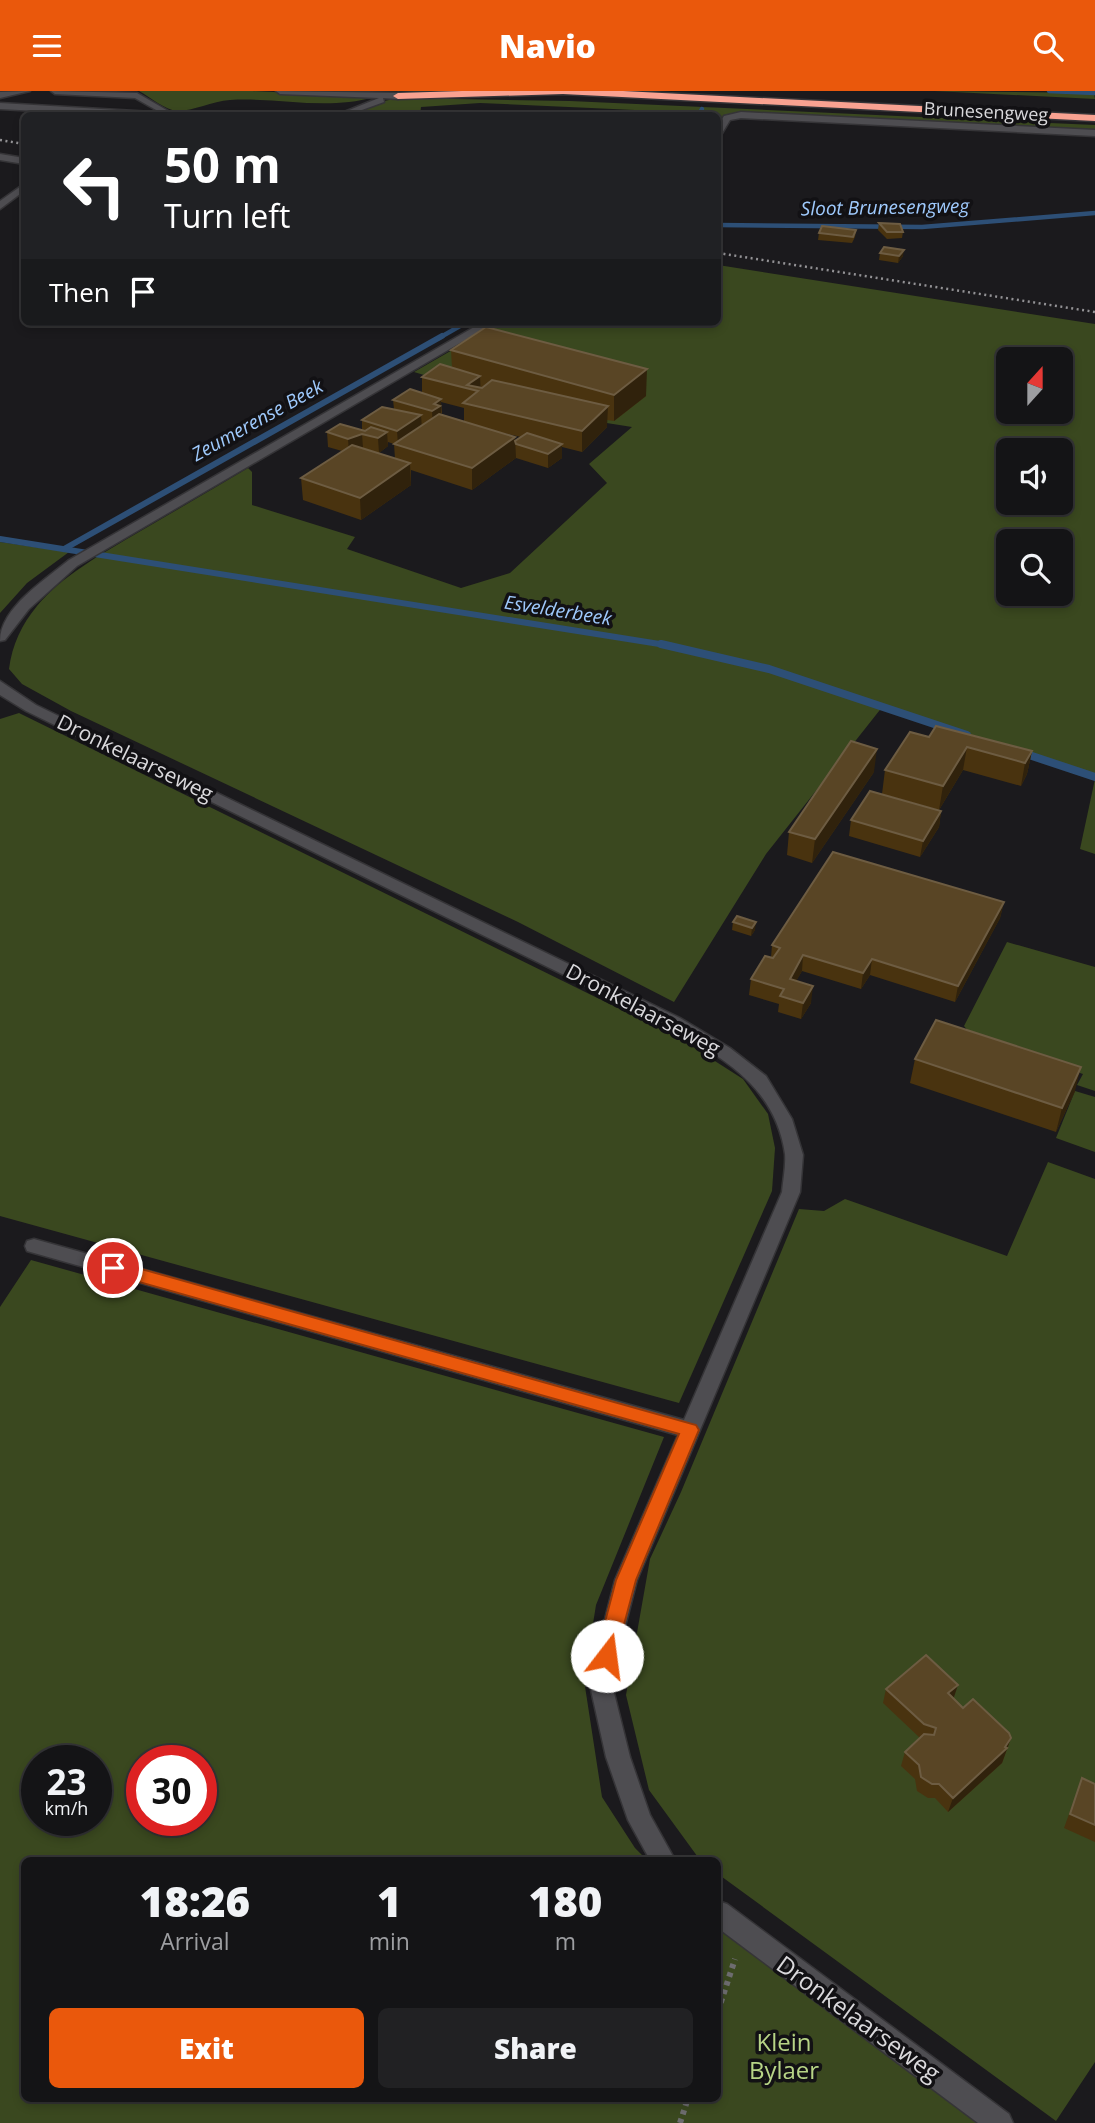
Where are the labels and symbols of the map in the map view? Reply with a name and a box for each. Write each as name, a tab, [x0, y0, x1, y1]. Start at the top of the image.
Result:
street label: Brunesengweg	[923, 96, 1049, 126]
water label: Sloot Brunesengweg	[800, 193, 971, 221]
north arrow	[996, 347, 1073, 423]
water label: Zeumerense Beek	[186, 373, 328, 467]
water label: Esvelderbeek	[503, 589, 614, 631]
street label: Dronkelaarseweg	[53, 707, 218, 807]
street label: Dronkelaarseweg	[562, 957, 725, 1062]
pin	[83, 1238, 143, 1298]
position arrow	[570, 1619, 644, 1693]
speed limit sign: 30	[126, 1745, 217, 1836]
street label: Dronkelaarseweg	[770, 1947, 947, 2088]
park label: Klein Bylaer	[749, 2025, 819, 2086]

